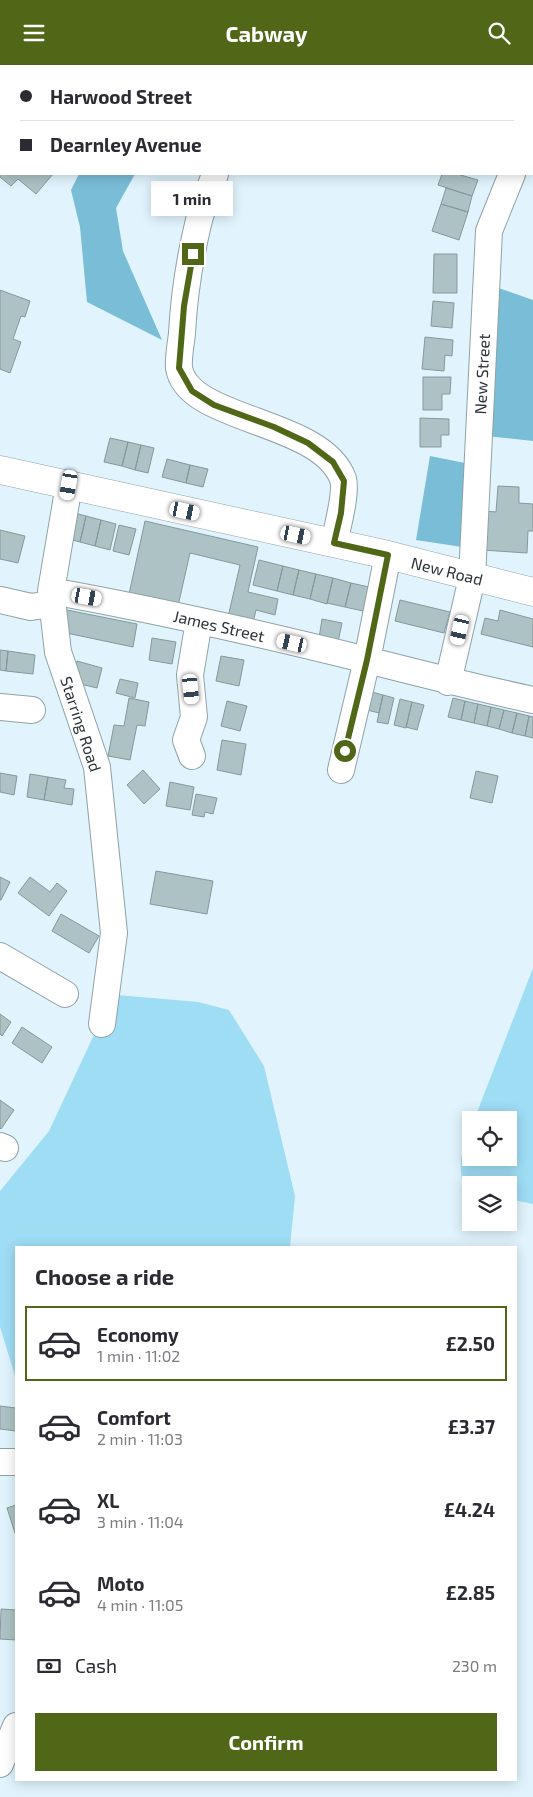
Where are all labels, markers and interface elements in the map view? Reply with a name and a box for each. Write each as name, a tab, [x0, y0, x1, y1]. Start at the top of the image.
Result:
icon: menu	[20, 19, 48, 47]
icon: search	[485, 19, 513, 47]
text: Cabway	[226, 20, 307, 46]
text: Harwood Street	[50, 85, 192, 108]
text: Dearnley Avenue	[50, 133, 202, 156]
callout: 1 min	[152, 181, 234, 217]
text: 1 min	[173, 189, 211, 208]
route end	[182, 243, 204, 265]
street label: New Street	[470, 333, 493, 415]
car	[59, 469, 78, 501]
car	[168, 501, 201, 521]
car	[279, 525, 312, 545]
street label: New Road	[409, 552, 485, 589]
car	[70, 587, 103, 607]
street label: James Street	[172, 606, 267, 645]
car	[449, 614, 470, 646]
car	[275, 632, 308, 654]
car	[181, 673, 200, 705]
street label: Starring Road	[57, 674, 106, 774]
route start	[334, 740, 356, 762]
map controls	[462, 1111, 517, 1231]
button: locate	[462, 1111, 517, 1166]
button: layers	[462, 1176, 517, 1231]
text: Choose a ride	[35, 1263, 174, 1289]
icon: car	[37, 1321, 82, 1366]
text: Economy	[97, 1323, 179, 1346]
text: £2.50	[446, 1332, 495, 1355]
text: 1 min · 11:02	[97, 1346, 180, 1365]
icon: car	[37, 1404, 82, 1449]
text: Comfort	[97, 1406, 171, 1429]
text: £3.37	[448, 1415, 495, 1438]
text: 2 min · 11:03	[97, 1429, 183, 1448]
icon: car	[37, 1487, 82, 1532]
text: XL	[97, 1489, 119, 1512]
text: £4.24	[444, 1498, 495, 1521]
text: 3 min · 11:04	[97, 1512, 184, 1531]
icon: car	[37, 1570, 82, 1615]
text: Moto	[97, 1572, 145, 1595]
text: £2.85	[446, 1581, 495, 1604]
text: 4 min · 11:05	[97, 1595, 183, 1614]
icon: cash	[35, 1652, 63, 1680]
text: Cash	[75, 1654, 117, 1677]
text: 230 m	[452, 1656, 497, 1675]
button: Confirm	[35, 1713, 497, 1771]

